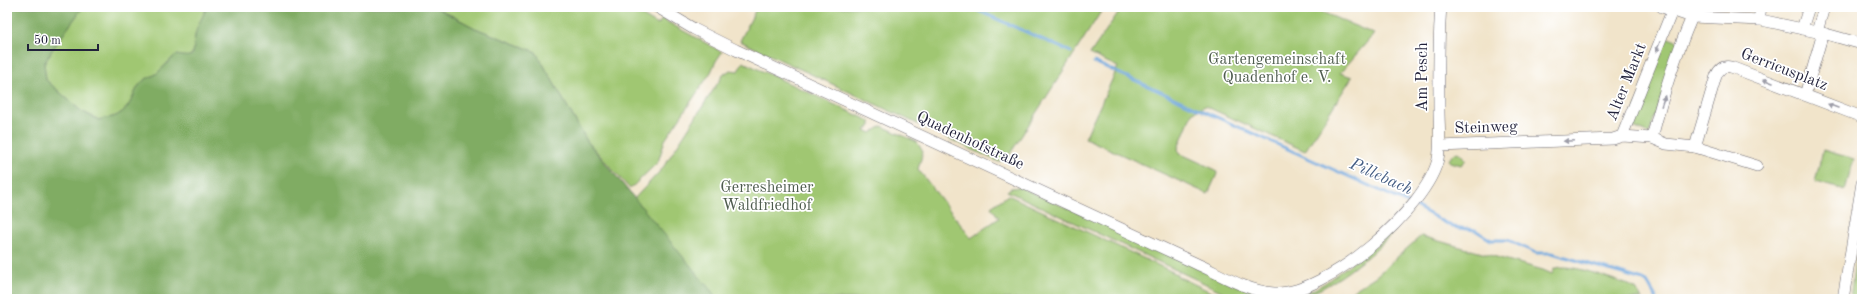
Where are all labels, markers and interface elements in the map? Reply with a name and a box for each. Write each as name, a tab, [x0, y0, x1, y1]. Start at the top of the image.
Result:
scale bar	[28, 26, 98, 52]
text: 50 m	[34, 34, 61, 47]
street label: Alter Markt	[1604, 40, 1650, 123]
street label: Am Pesch	[1415, 42, 1431, 112]
one-way arrow	[1655, 42, 1661, 54]
street label: Gerricusplatz	[1738, 46, 1830, 94]
park label: Gartengemeinschaft Quadenhof e. V.	[1208, 52, 1346, 86]
one-way arrow	[1762, 78, 1774, 84]
one-way arrow	[1660, 95, 1666, 107]
one-way arrow	[1827, 103, 1839, 109]
street label: Quadenhofstraße	[914, 109, 1026, 173]
street label: Steinweg	[1454, 119, 1518, 137]
one-way arrow	[1562, 138, 1575, 144]
water label: Pillebach	[1346, 155, 1415, 198]
park label: Gerresheimer Waldfriedhof	[720, 180, 814, 214]

